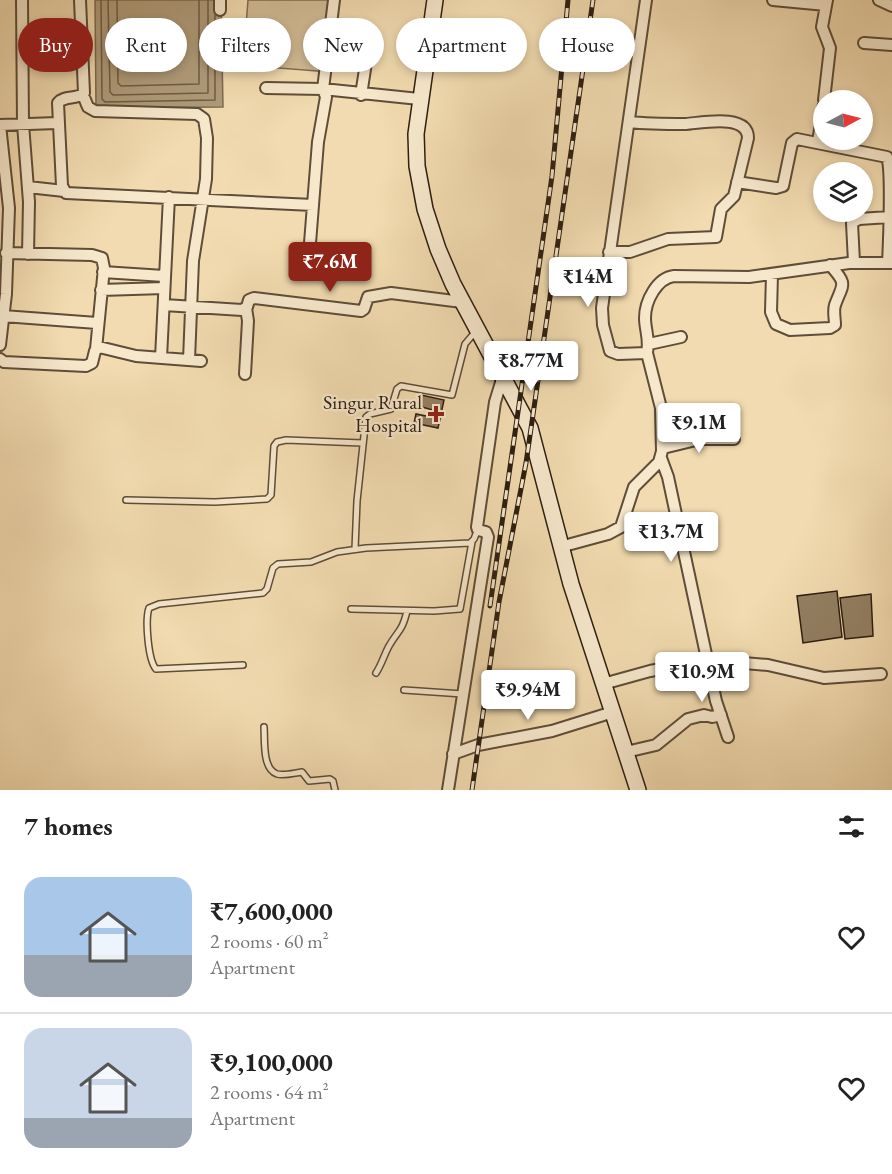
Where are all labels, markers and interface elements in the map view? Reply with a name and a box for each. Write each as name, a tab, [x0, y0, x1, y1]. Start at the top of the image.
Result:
chip: Buy	[18, 18, 93, 72]
chip: Rent	[105, 18, 187, 72]
chip: Filters	[199, 18, 291, 72]
chip: New	[303, 18, 384, 72]
chip: Apartment	[396, 18, 527, 72]
chip: House	[539, 18, 635, 72]
north arrow	[813, 90, 873, 150]
map controls	[813, 90, 873, 222]
button: layers	[813, 162, 873, 222]
pin: ₹7.6M	[288, 242, 372, 293]
text: ₹7.6M	[303, 248, 358, 274]
pin: ₹14M	[552, 257, 624, 308]
text: ₹14M	[563, 263, 613, 289]
pin: ₹8.77M	[482, 341, 580, 392]
text: ₹8.77M	[498, 347, 564, 373]
place label: Singur Rural Hospital	[323, 389, 422, 438]
pin: ₹9.1M	[657, 403, 741, 454]
marker: Singur Rural Hospital	[427, 405, 445, 423]
text: ₹9.1M	[672, 409, 727, 435]
pin: ₹13.7M	[622, 512, 720, 563]
text: ₹13.7M	[638, 518, 704, 544]
pin: ₹10.9M	[653, 652, 751, 703]
text: ₹10.9M	[669, 658, 735, 684]
pin: ₹9.94M	[479, 670, 577, 721]
text: ₹9.94M	[495, 676, 561, 702]
text: 7 homes	[24, 809, 113, 843]
icon: filters	[835, 810, 868, 843]
text: ₹7,600,000	[210, 894, 333, 928]
icon: home	[72, 901, 144, 973]
icon: heart	[835, 921, 868, 954]
text: 2 rooms · 60 m²	[210, 928, 329, 954]
text: Apartment	[210, 954, 295, 980]
text: ₹9,100,000	[210, 1045, 333, 1079]
icon: home	[72, 1052, 144, 1124]
icon: heart	[835, 1072, 868, 1105]
text: 2 rooms · 64 m²	[210, 1079, 329, 1105]
text: Apartment	[210, 1105, 295, 1131]

